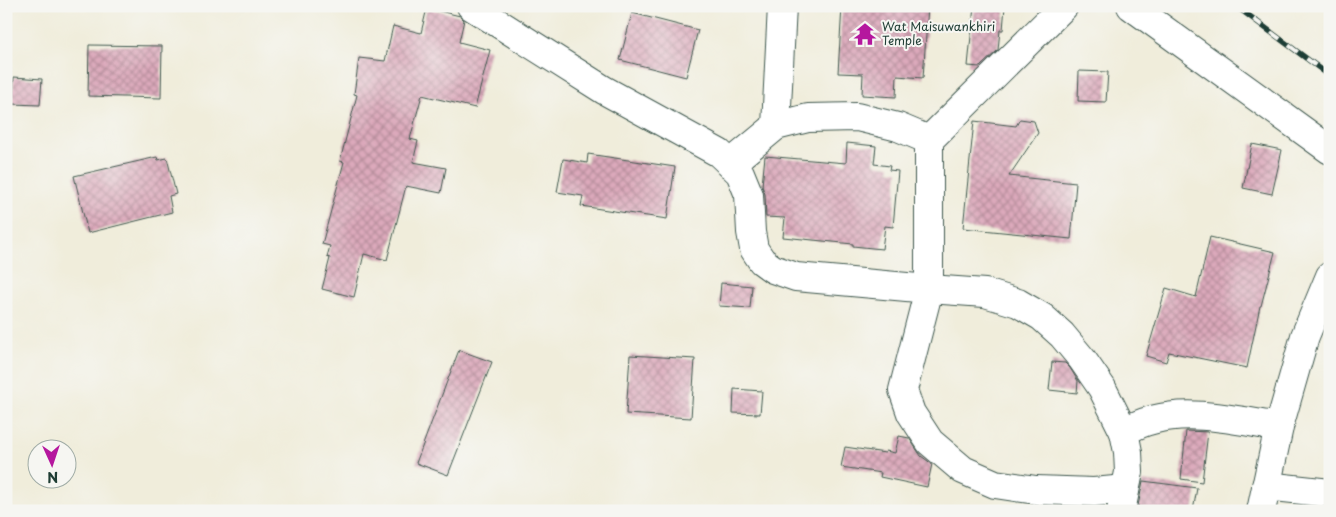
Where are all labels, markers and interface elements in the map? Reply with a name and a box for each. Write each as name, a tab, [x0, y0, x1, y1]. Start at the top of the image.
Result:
place label: Wat Maisuwankhiri Temple	[882, 17, 995, 49]
temple icon: Wat Maisuwankhiri Temple	[852, 21, 878, 47]
north arrow	[28, 440, 78, 490]
text: N	[47, 467, 59, 488]

